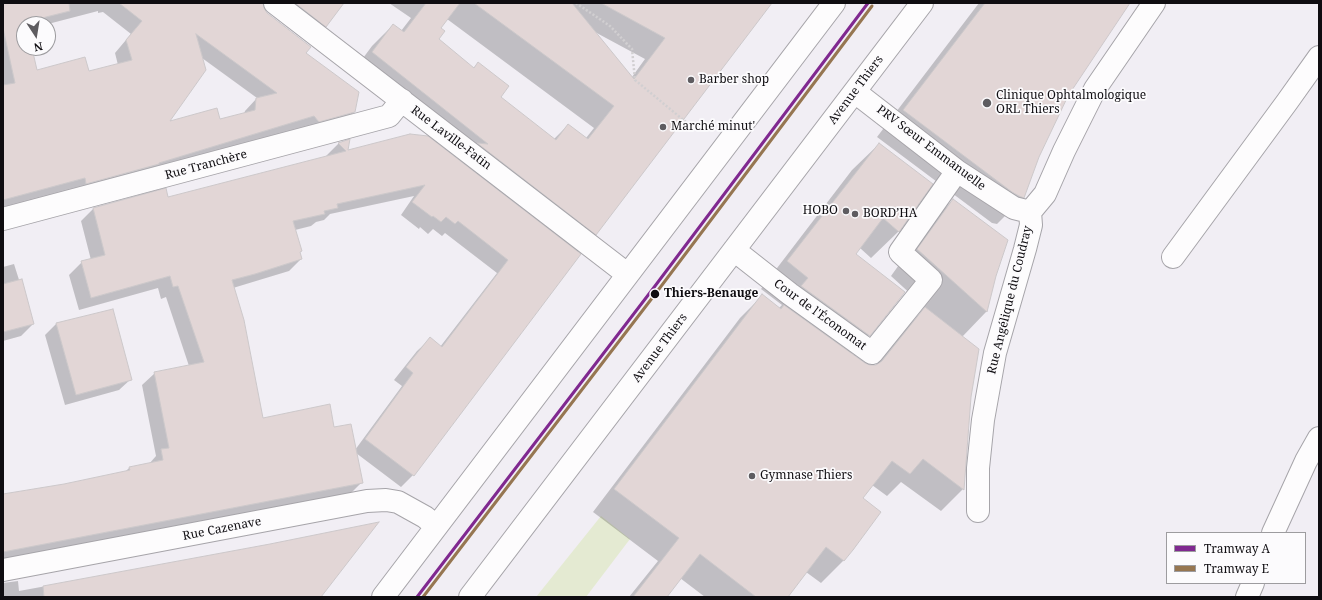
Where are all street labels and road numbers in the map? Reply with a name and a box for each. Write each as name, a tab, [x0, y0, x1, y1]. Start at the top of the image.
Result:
street label: Avenue Thiers	[825, 53, 887, 127]
street label: PRV Sœur Emmanuelle	[874, 102, 988, 194]
street label: Rue Laville-Fatin	[408, 103, 494, 173]
street label: Rue Tranchère	[163, 147, 249, 183]
street label: Rue Angélique du Coudray	[985, 224, 1035, 376]
street label: Cour de l'Économat	[771, 276, 869, 354]
street label: Avenue Thiers	[629, 311, 691, 385]
street label: Rue Cazenave	[182, 514, 262, 544]

